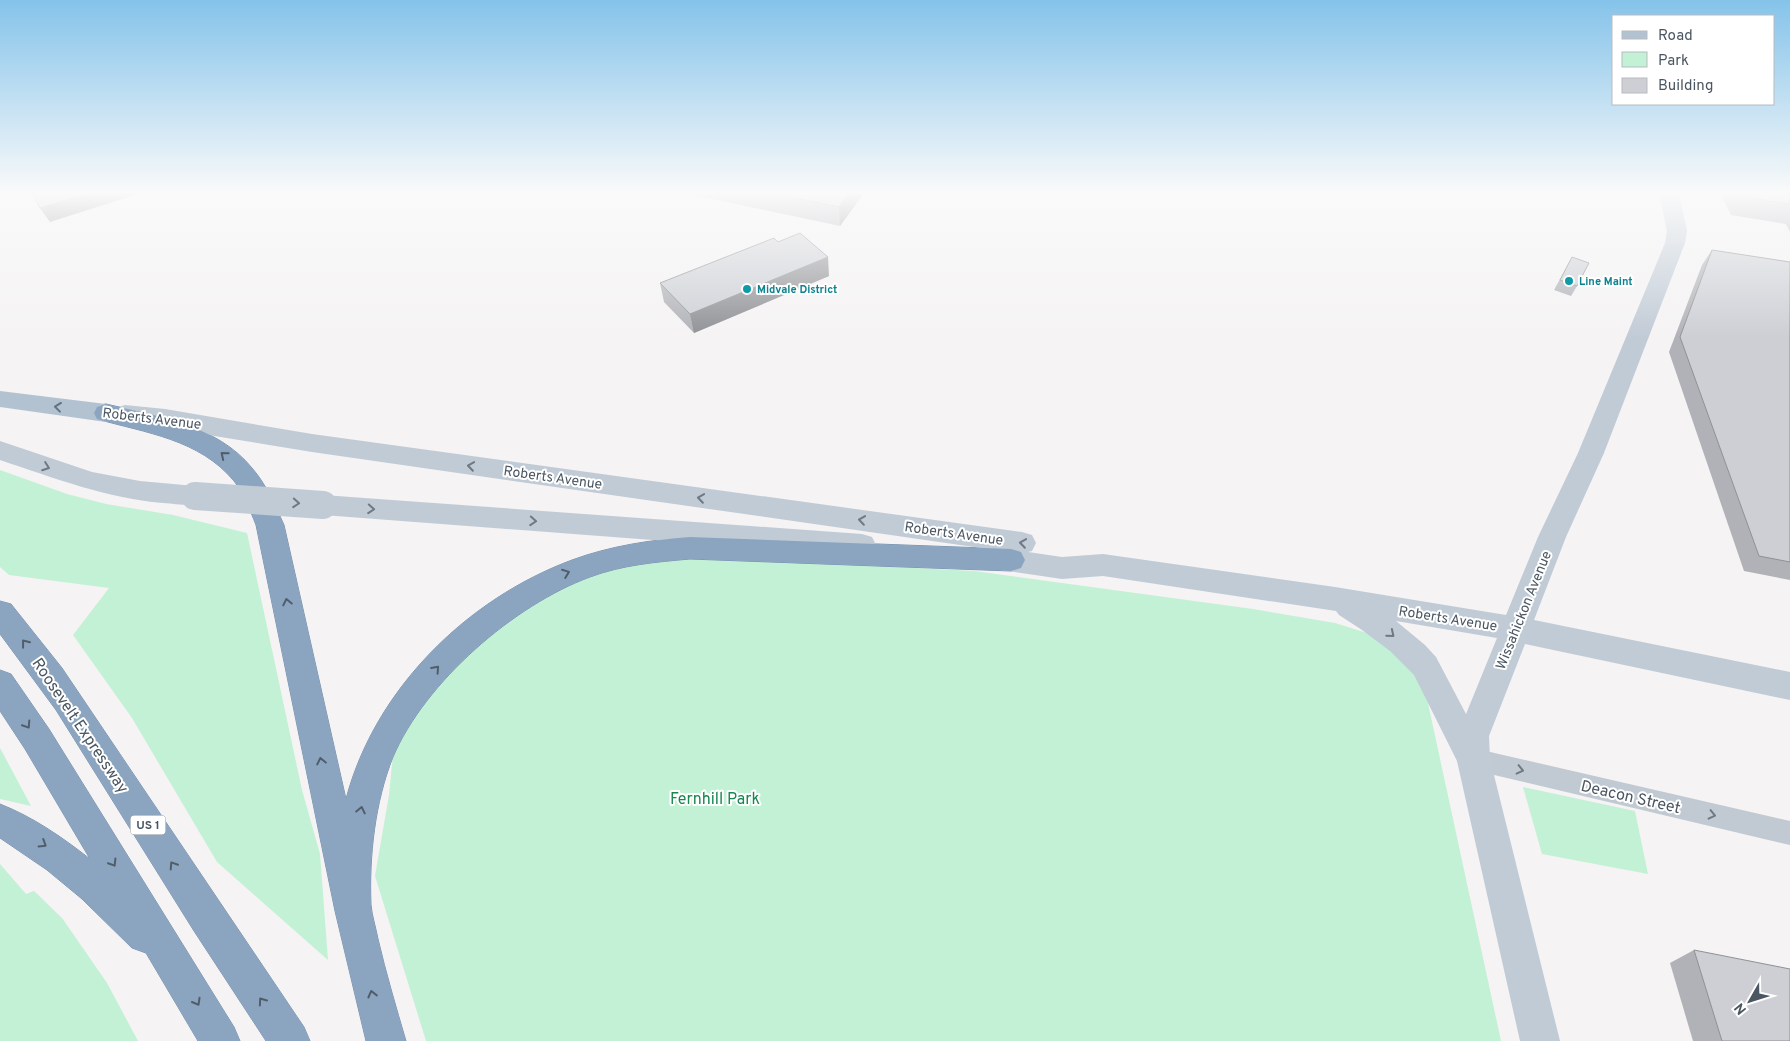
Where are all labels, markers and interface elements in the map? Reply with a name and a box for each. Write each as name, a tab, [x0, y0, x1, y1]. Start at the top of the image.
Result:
legend	[1612, 15, 1775, 105]
text: Road	[1658, 27, 1693, 46]
text: Park	[1658, 52, 1689, 71]
text: Building	[1658, 77, 1713, 96]
marker: Line Maint	[1563, 275, 1575, 287]
place label: Line Maint	[1579, 275, 1633, 289]
marker: Midvale District	[741, 283, 753, 295]
place label: Midvale District	[757, 283, 837, 297]
one-way arrow	[53, 402, 62, 412]
street label: Roberts Avenue	[101, 405, 202, 434]
one-way arrow	[221, 453, 230, 461]
one-way arrow	[41, 461, 50, 471]
one-way arrow	[466, 461, 475, 471]
street label: Roberts Avenue	[502, 463, 603, 494]
one-way arrow	[697, 493, 705, 504]
one-way arrow	[292, 498, 300, 509]
one-way arrow	[368, 503, 376, 514]
one-way arrow	[530, 515, 538, 526]
one-way arrow	[857, 516, 866, 526]
street label: Roberts Avenue	[903, 519, 1004, 550]
one-way arrow	[1018, 538, 1026, 549]
street label: Wissahickon Avenue	[1493, 549, 1556, 672]
one-way arrow	[561, 569, 569, 579]
one-way arrow	[282, 597, 293, 606]
street label: Roberts Avenue	[1397, 603, 1498, 636]
one-way arrow	[1385, 628, 1394, 636]
one-way arrow	[21, 639, 30, 648]
street label: Roosevelt Expressway	[27, 655, 132, 798]
one-way arrow	[430, 665, 439, 674]
one-way arrow	[21, 719, 30, 728]
one-way arrow	[316, 756, 327, 765]
one-way arrow	[1516, 764, 1525, 775]
street label: Deacon Street	[1579, 777, 1682, 819]
park label: Fernhill Park	[670, 790, 760, 810]
one-way arrow	[355, 806, 366, 815]
one-way arrow	[1708, 809, 1717, 820]
road number: US 1	[130, 816, 166, 834]
one-way arrow	[37, 837, 46, 847]
one-way arrow	[106, 857, 116, 866]
one-way arrow	[170, 861, 179, 870]
north arrow	[1725, 976, 1775, 1026]
one-way arrow	[367, 990, 378, 999]
one-way arrow	[190, 996, 200, 1005]
one-way arrow	[259, 997, 268, 1007]
text: N	[1731, 999, 1751, 1017]

